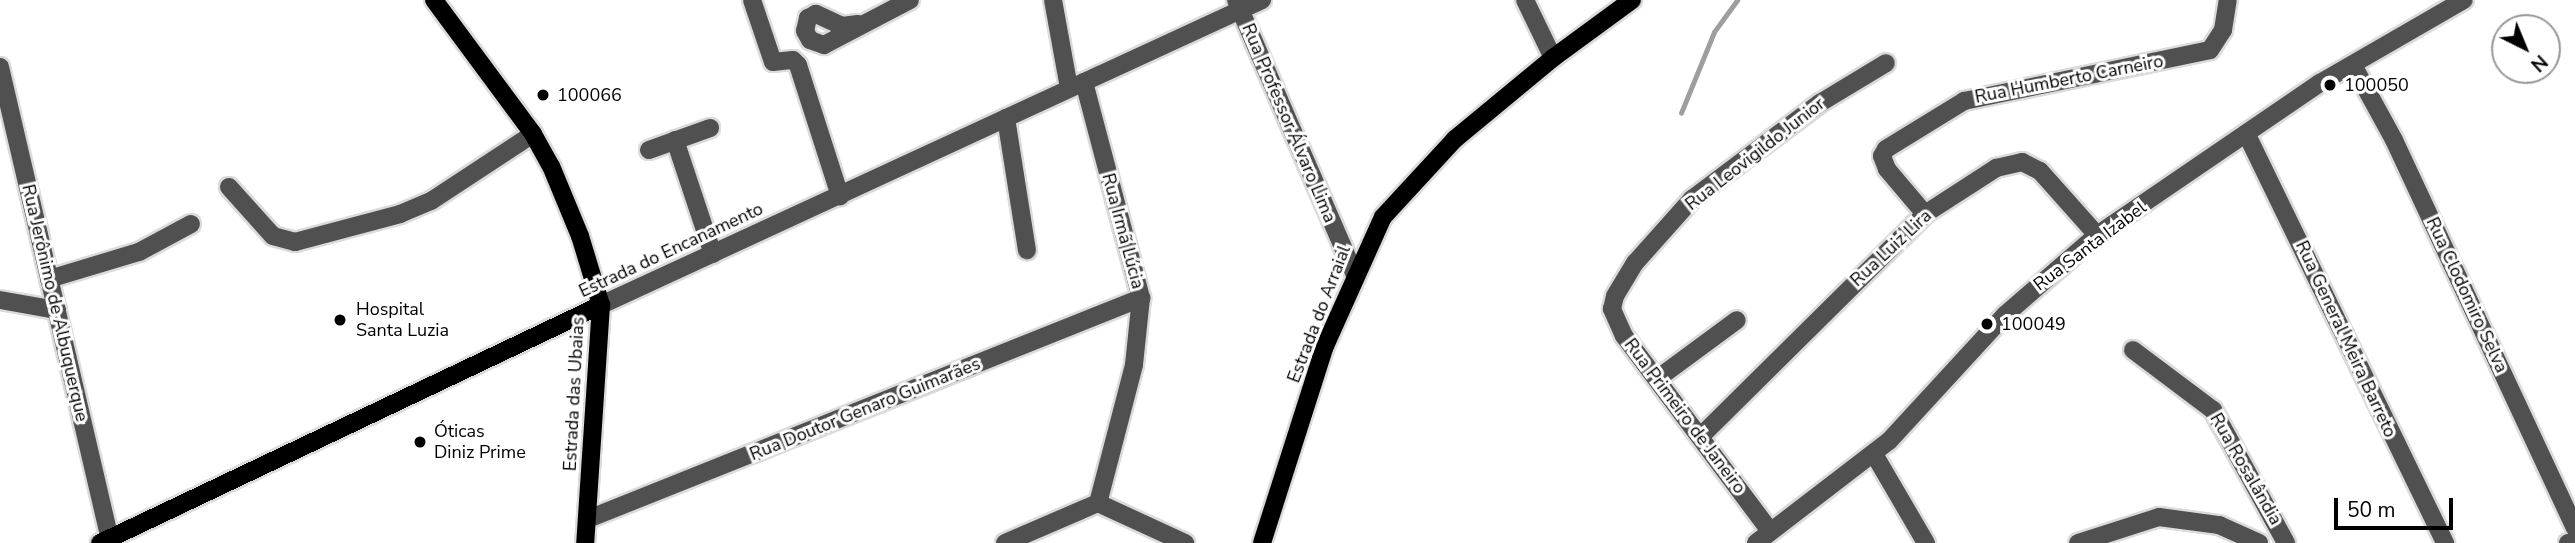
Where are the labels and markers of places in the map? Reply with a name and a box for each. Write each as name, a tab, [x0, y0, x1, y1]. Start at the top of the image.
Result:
place label: 100050	[2344, 74, 2409, 96]
marker: 100050	[2322, 77, 2338, 93]
place label: 100066	[557, 84, 622, 106]
marker: 100066	[535, 87, 551, 103]
place label: Hospital Santa Luzia	[356, 299, 449, 342]
marker: Hospital Santa Luzia	[330, 310, 350, 330]
place label: 100049	[2001, 313, 2066, 335]
marker: 100049	[1979, 316, 1995, 332]
place label: Óticas Diniz Prime	[434, 421, 526, 464]
marker: Óticas Diniz Prime	[412, 434, 428, 450]

